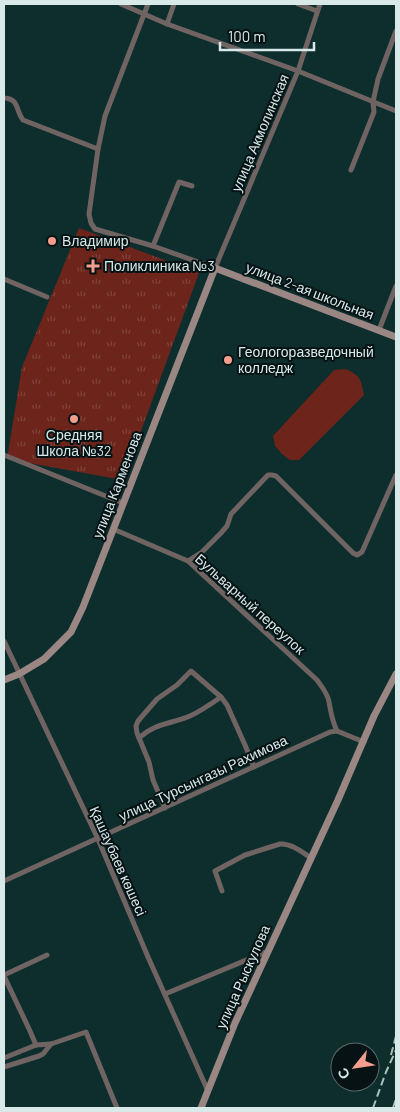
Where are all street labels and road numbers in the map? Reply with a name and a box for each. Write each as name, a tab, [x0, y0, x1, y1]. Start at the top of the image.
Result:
street label: улица Акмолинская	[227, 71, 292, 194]
street label: улица 2-ая школьная	[244, 258, 377, 323]
street label: улица Карменова	[88, 429, 145, 541]
street label: Бульварный переулок	[192, 550, 309, 658]
street label: улица Турсынгазы Рахимова	[116, 731, 290, 824]
street label: Қашаубаев көшесі	[87, 803, 150, 918]
street label: улица Рыскулова	[212, 922, 273, 1031]

